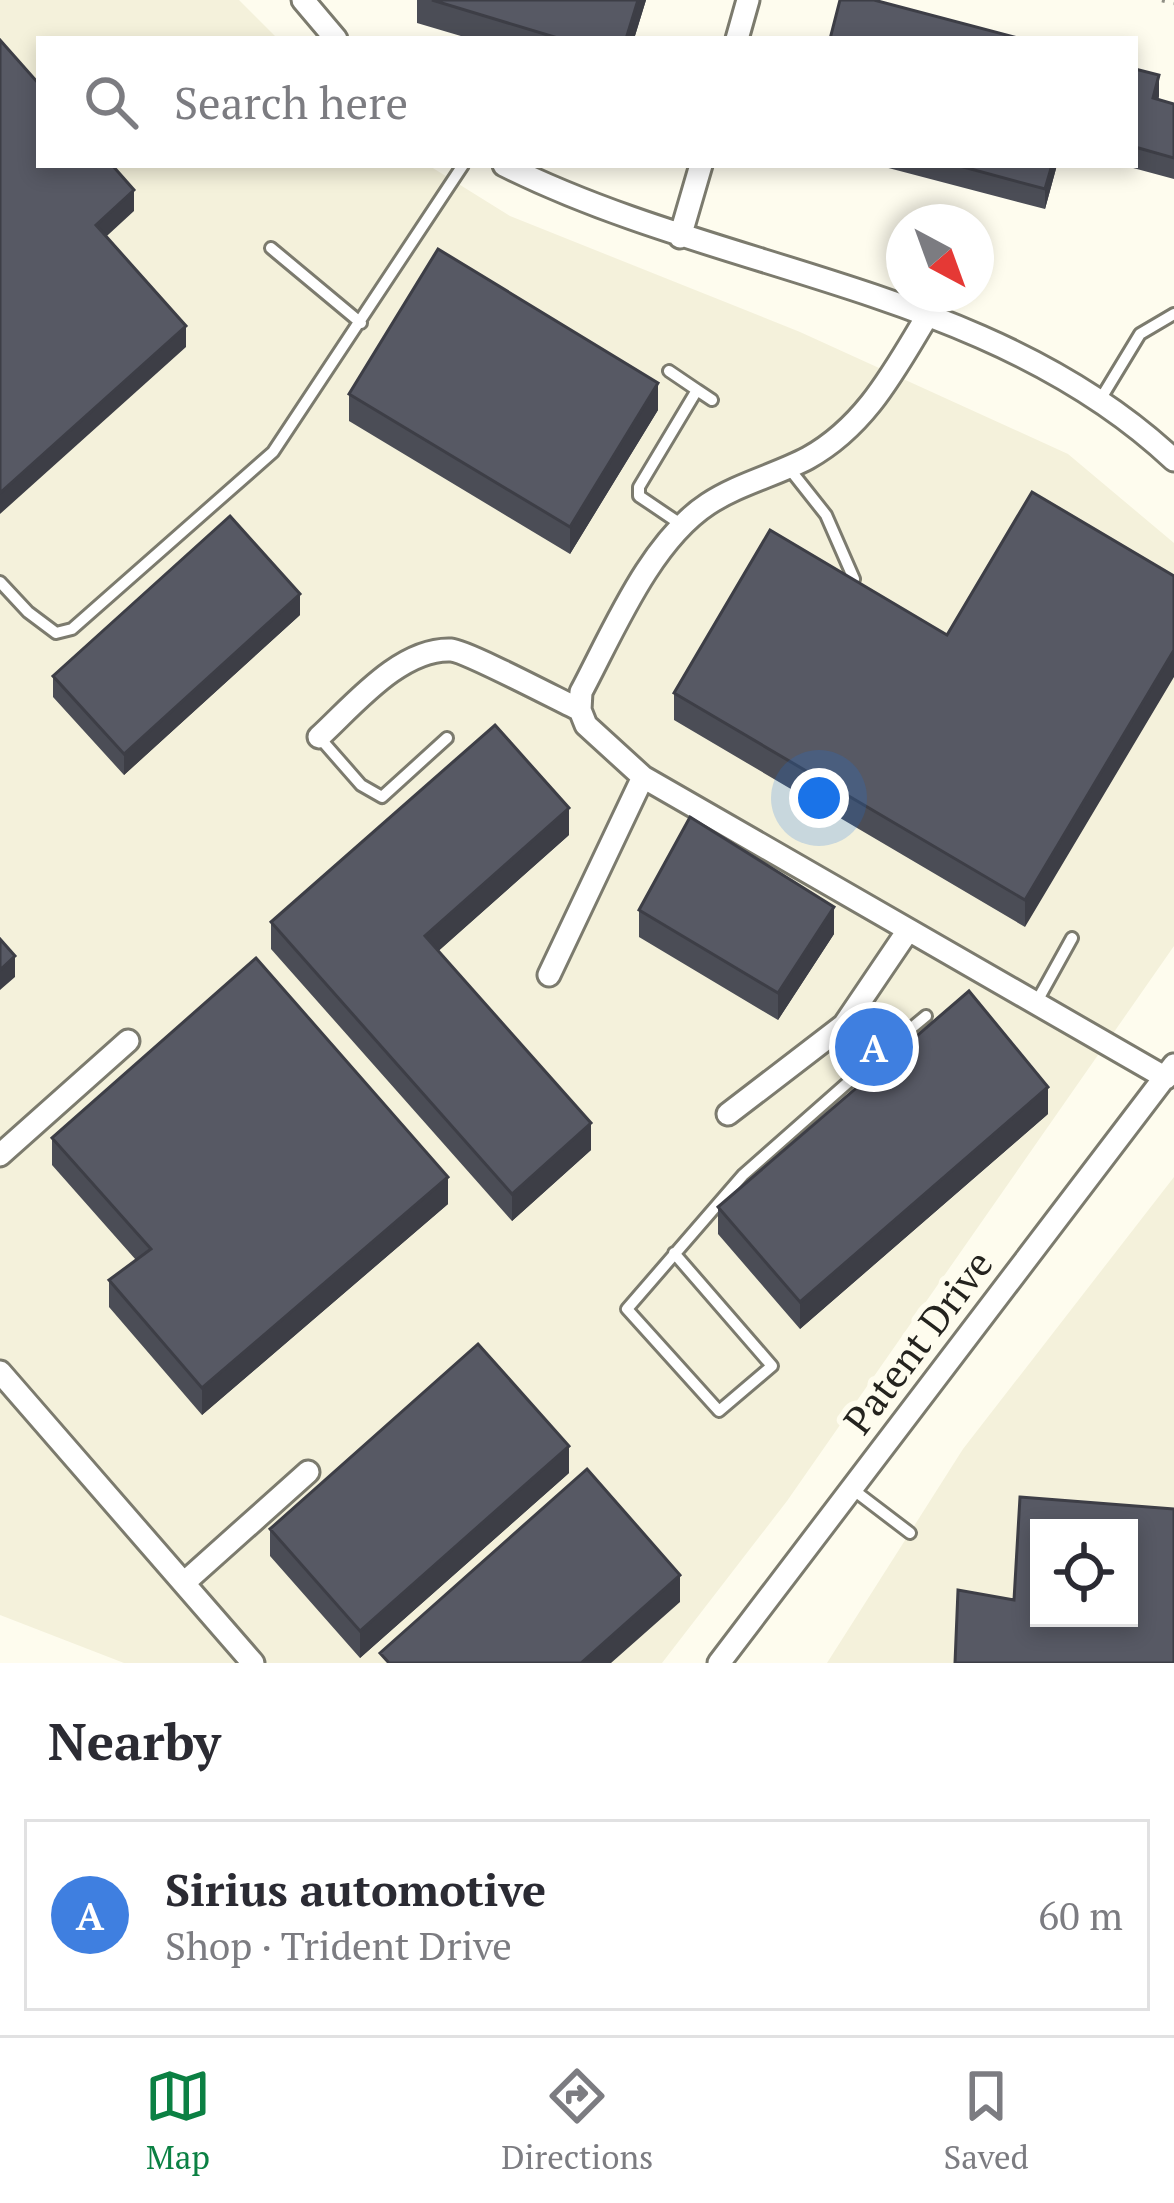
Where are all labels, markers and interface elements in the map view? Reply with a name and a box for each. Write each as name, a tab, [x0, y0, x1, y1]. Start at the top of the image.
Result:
search box	[36, 36, 1138, 168]
icon: search	[78, 69, 144, 135]
text: Search here	[174, 72, 408, 132]
north arrow	[886, 204, 994, 312]
your location	[789, 768, 849, 828]
pin: A	[835, 1002, 913, 1092]
street label: Patent Drive	[831, 1239, 1003, 1444]
map controls	[1030, 1519, 1138, 1627]
button: locate	[1030, 1519, 1138, 1627]
text: Nearby	[48, 1707, 221, 1775]
text: Sirius automotive	[165, 1859, 546, 1919]
text: A	[76, 1889, 104, 1941]
text: 60 m	[1038, 1889, 1123, 1941]
text: Shop · Trident Drive	[165, 1919, 512, 1971]
tab: Map	[145, 2063, 211, 2178]
tab: Directions	[501, 2063, 653, 2178]
tab: Saved	[944, 2063, 1029, 2178]

